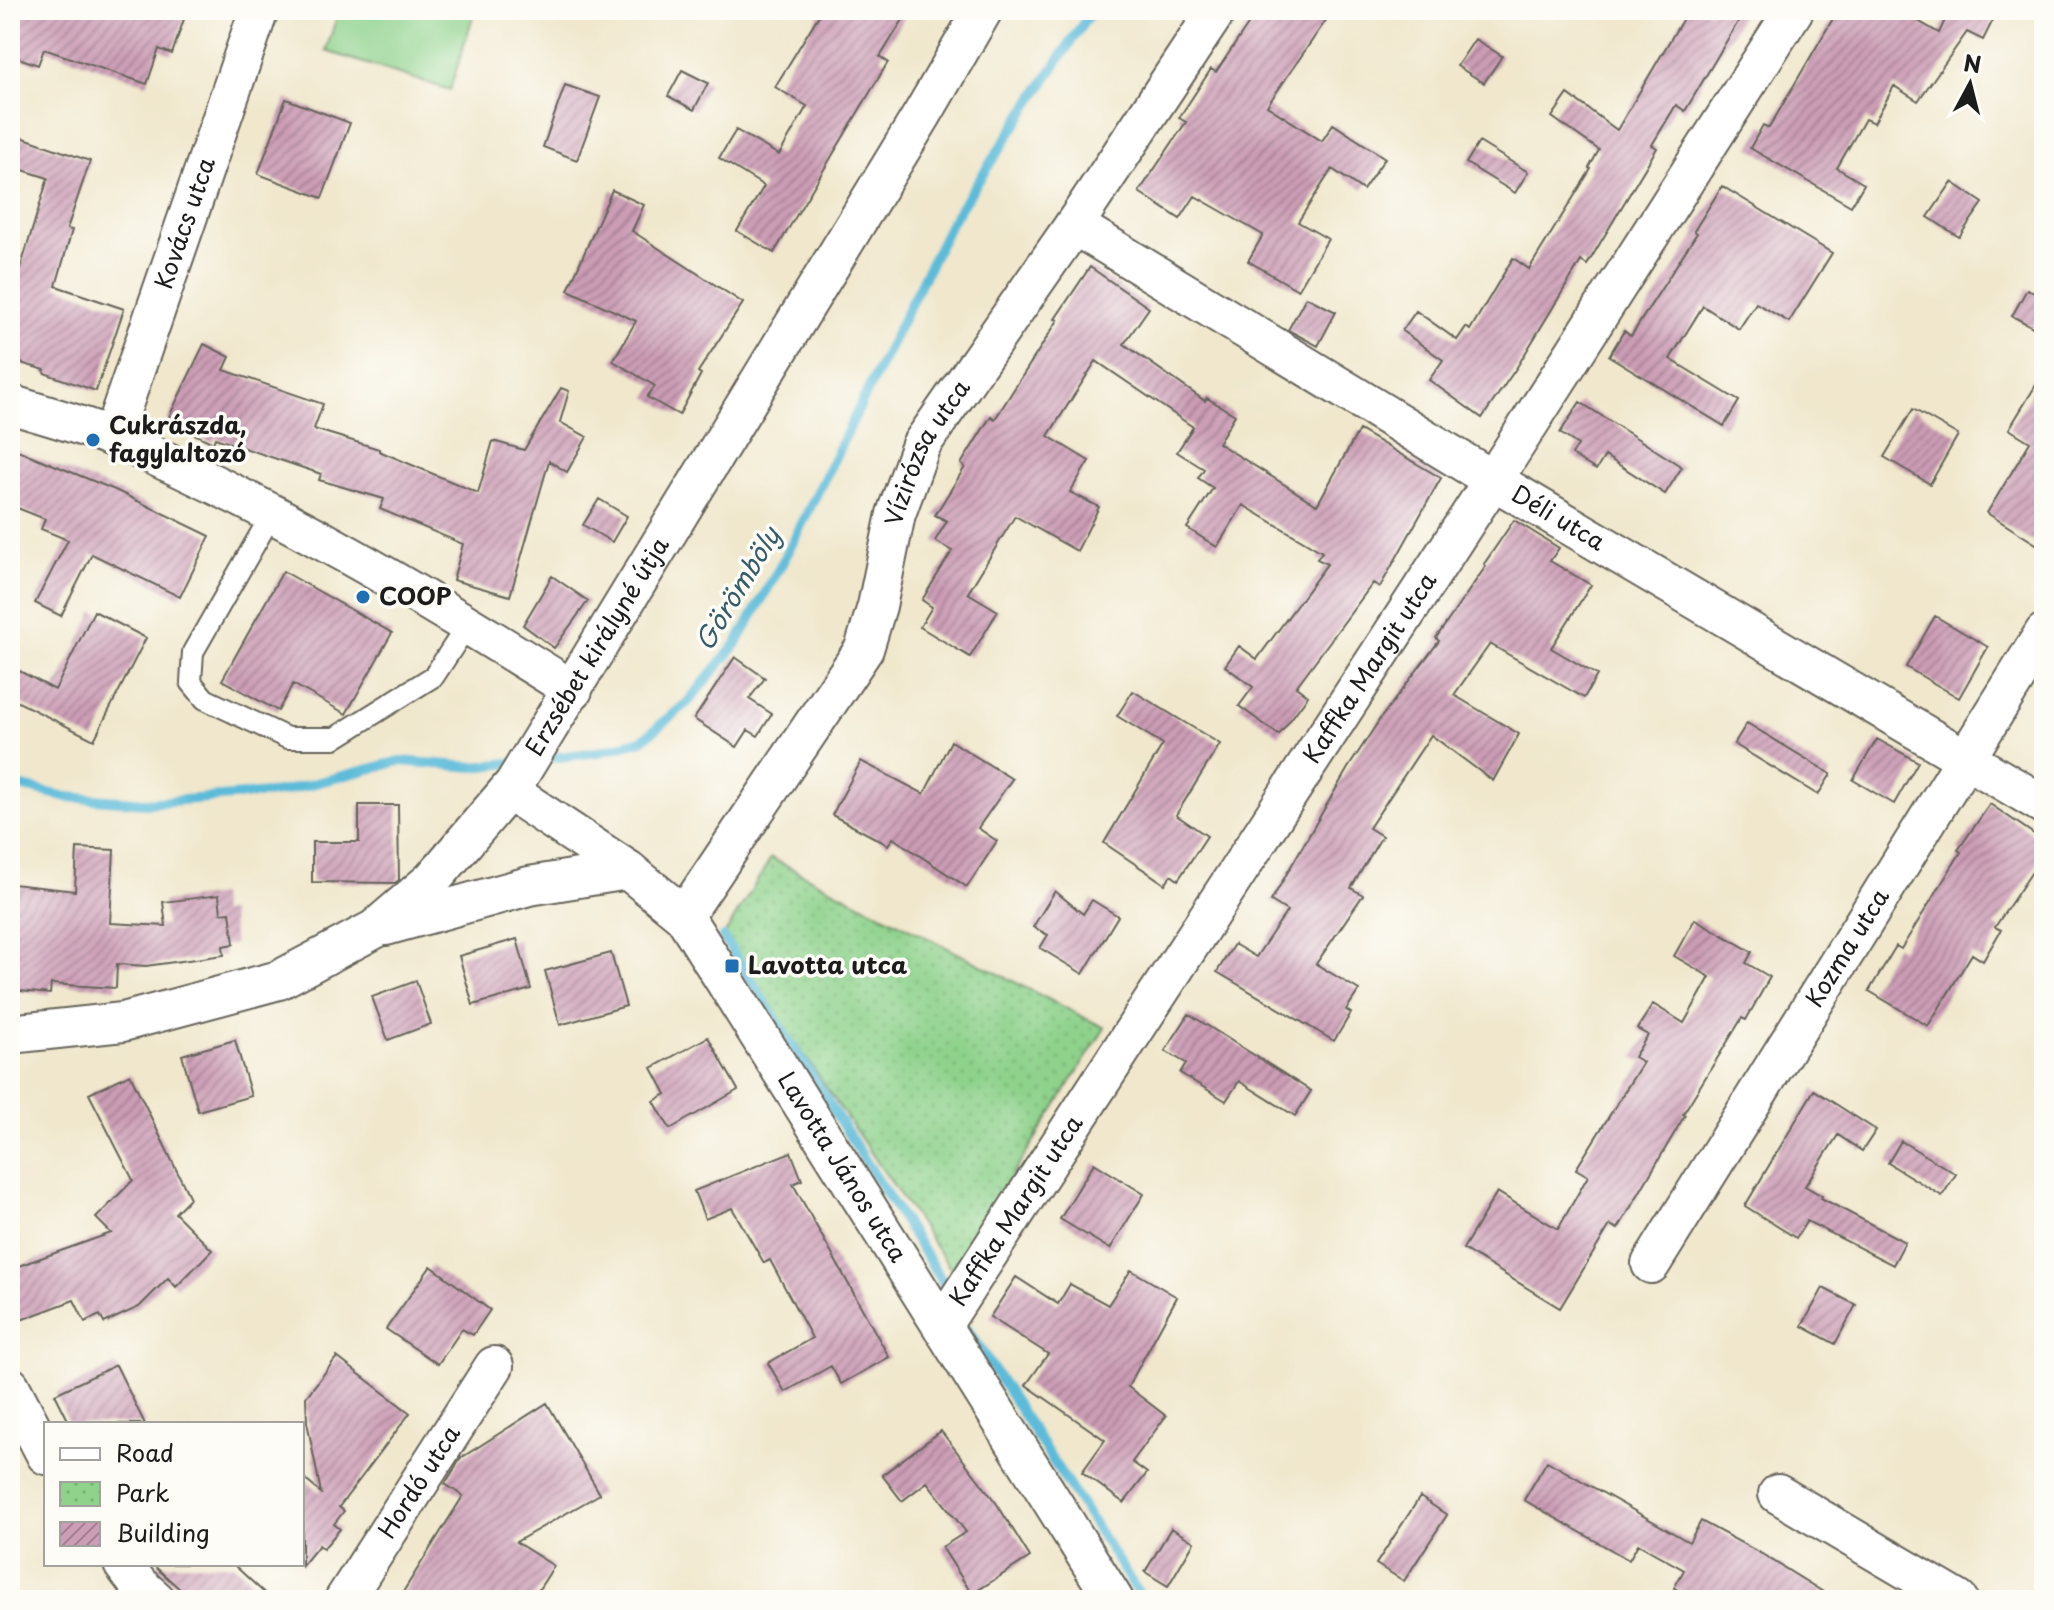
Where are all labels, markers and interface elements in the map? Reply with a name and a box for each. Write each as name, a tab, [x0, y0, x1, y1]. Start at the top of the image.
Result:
north arrow	[1930, 44, 2010, 124]
text: N	[1962, 45, 1983, 80]
street label: Kovács utca	[144, 152, 223, 293]
street label: Vízirózsa utca	[874, 371, 978, 528]
place label: Cukrászda, fagylaltozó	[109, 406, 247, 470]
marker: Cukrászda, fagylaltozó	[84, 431, 102, 449]
street label: Déli utca	[1505, 475, 1613, 558]
water label: Görömböly	[685, 517, 790, 657]
street label: Erzsébet királyné útja	[515, 529, 677, 762]
street label: Kaffka Margit utca	[1293, 564, 1444, 770]
place label: COOP	[379, 577, 452, 613]
marker: COOP	[354, 588, 372, 606]
street label: Kozma utca	[1795, 881, 1897, 1014]
place label: Lavotta utca	[748, 946, 908, 982]
marker: Lavotta utca	[723, 957, 741, 975]
street label: Lavotta János utca	[770, 1064, 917, 1269]
street label: Kaffka Margit utca	[939, 1107, 1090, 1313]
street label: Hordó utca	[368, 1417, 468, 1545]
legend	[44, 1422, 304, 1566]
text: Road	[116, 1434, 174, 1470]
text: Park	[116, 1474, 170, 1510]
text: Building	[116, 1514, 210, 1550]

